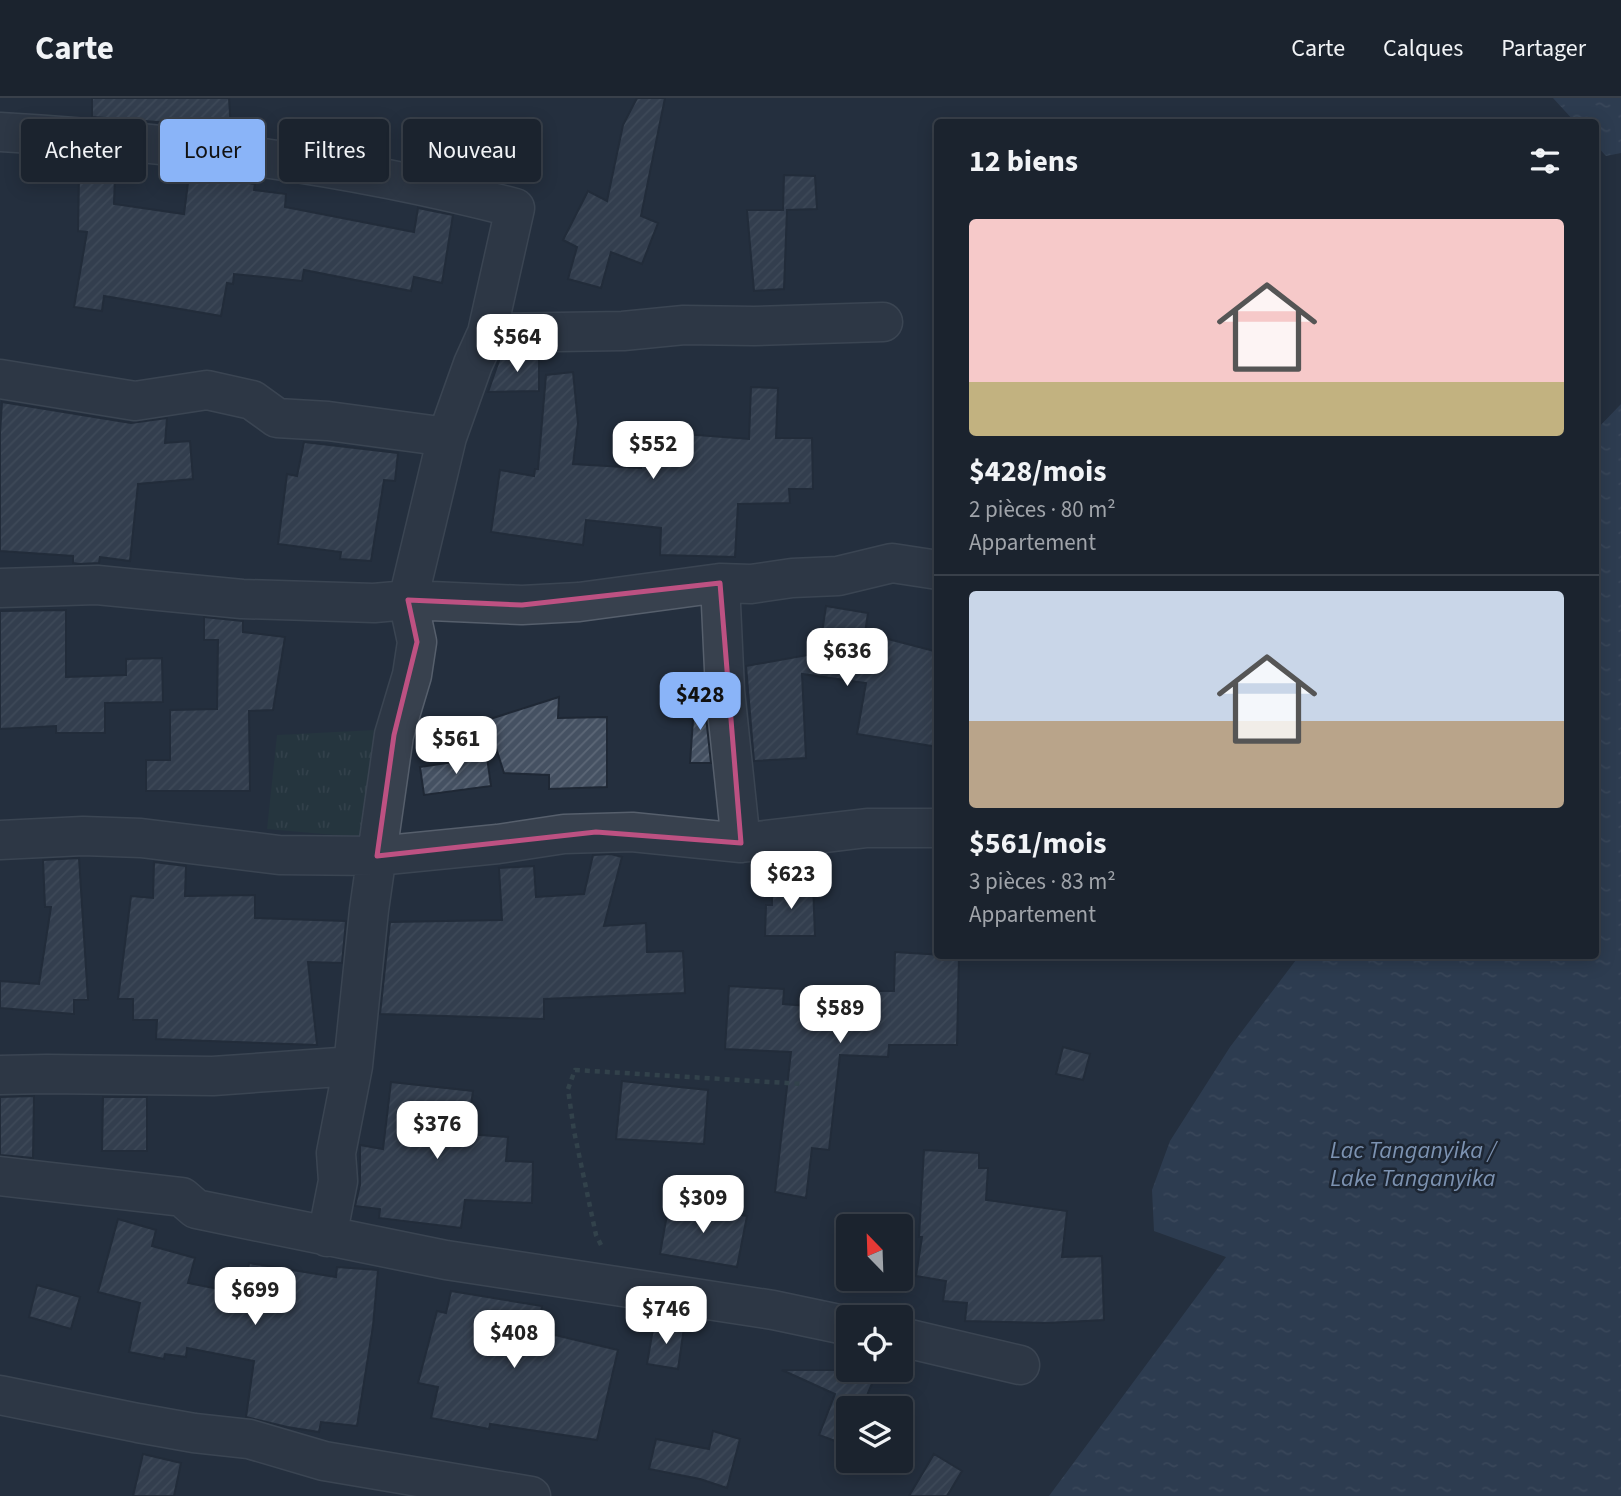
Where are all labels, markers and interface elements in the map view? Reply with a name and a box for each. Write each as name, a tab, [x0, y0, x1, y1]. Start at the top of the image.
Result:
text: Carte	[35, 25, 114, 72]
text: Carte	[1291, 31, 1345, 66]
text: Calques	[1383, 31, 1463, 66]
text: Partager	[1501, 31, 1586, 66]
chip: Acheter	[21, 119, 146, 182]
chip: Louer	[160, 119, 265, 182]
chip: Filtres	[279, 119, 389, 182]
chip: Nouveau	[403, 119, 541, 182]
text: 12 biens	[969, 140, 1078, 183]
icon: filters	[1526, 142, 1564, 180]
icon: home	[1204, 264, 1330, 390]
pin: $564	[476, 314, 558, 374]
text: $564	[493, 320, 541, 353]
pin: $552	[612, 422, 694, 481]
text: $552	[629, 427, 677, 460]
text: $428/mois	[969, 450, 1106, 493]
text: 2 pièces · 80 m²	[969, 493, 1116, 526]
text: Appartement	[969, 526, 1096, 559]
pin: $636	[806, 628, 888, 688]
text: $636	[823, 634, 871, 667]
icon: home	[1204, 636, 1330, 762]
pin: $428	[659, 672, 741, 732]
text: $428	[676, 678, 724, 711]
pin: $561	[415, 716, 497, 776]
text: $561	[432, 722, 480, 755]
text: $561/mois	[969, 822, 1106, 865]
pin: $623	[750, 852, 832, 911]
text: $623	[767, 857, 815, 890]
text: 3 pièces · 83 m²	[969, 865, 1116, 898]
text: Appartement	[969, 898, 1096, 931]
pin: $589	[799, 986, 881, 1045]
text: $589	[816, 991, 864, 1024]
pin: $376	[396, 1102, 478, 1161]
text: $376	[413, 1107, 461, 1140]
water label: Lac Tanganyika / Lake Tanganyika	[1330, 1133, 1499, 1196]
pin: $309	[662, 1176, 744, 1235]
text: $309	[679, 1181, 727, 1214]
north arrow	[836, 1214, 914, 1292]
map controls	[836, 1214, 913, 1473]
pin: $699	[214, 1268, 296, 1327]
text: $699	[231, 1273, 279, 1306]
pin: $746	[625, 1286, 707, 1346]
text: $746	[642, 1292, 690, 1325]
button: locate	[836, 1305, 913, 1382]
pin: $408	[473, 1310, 555, 1370]
text: $408	[490, 1316, 538, 1349]
button: layers	[836, 1396, 913, 1473]

